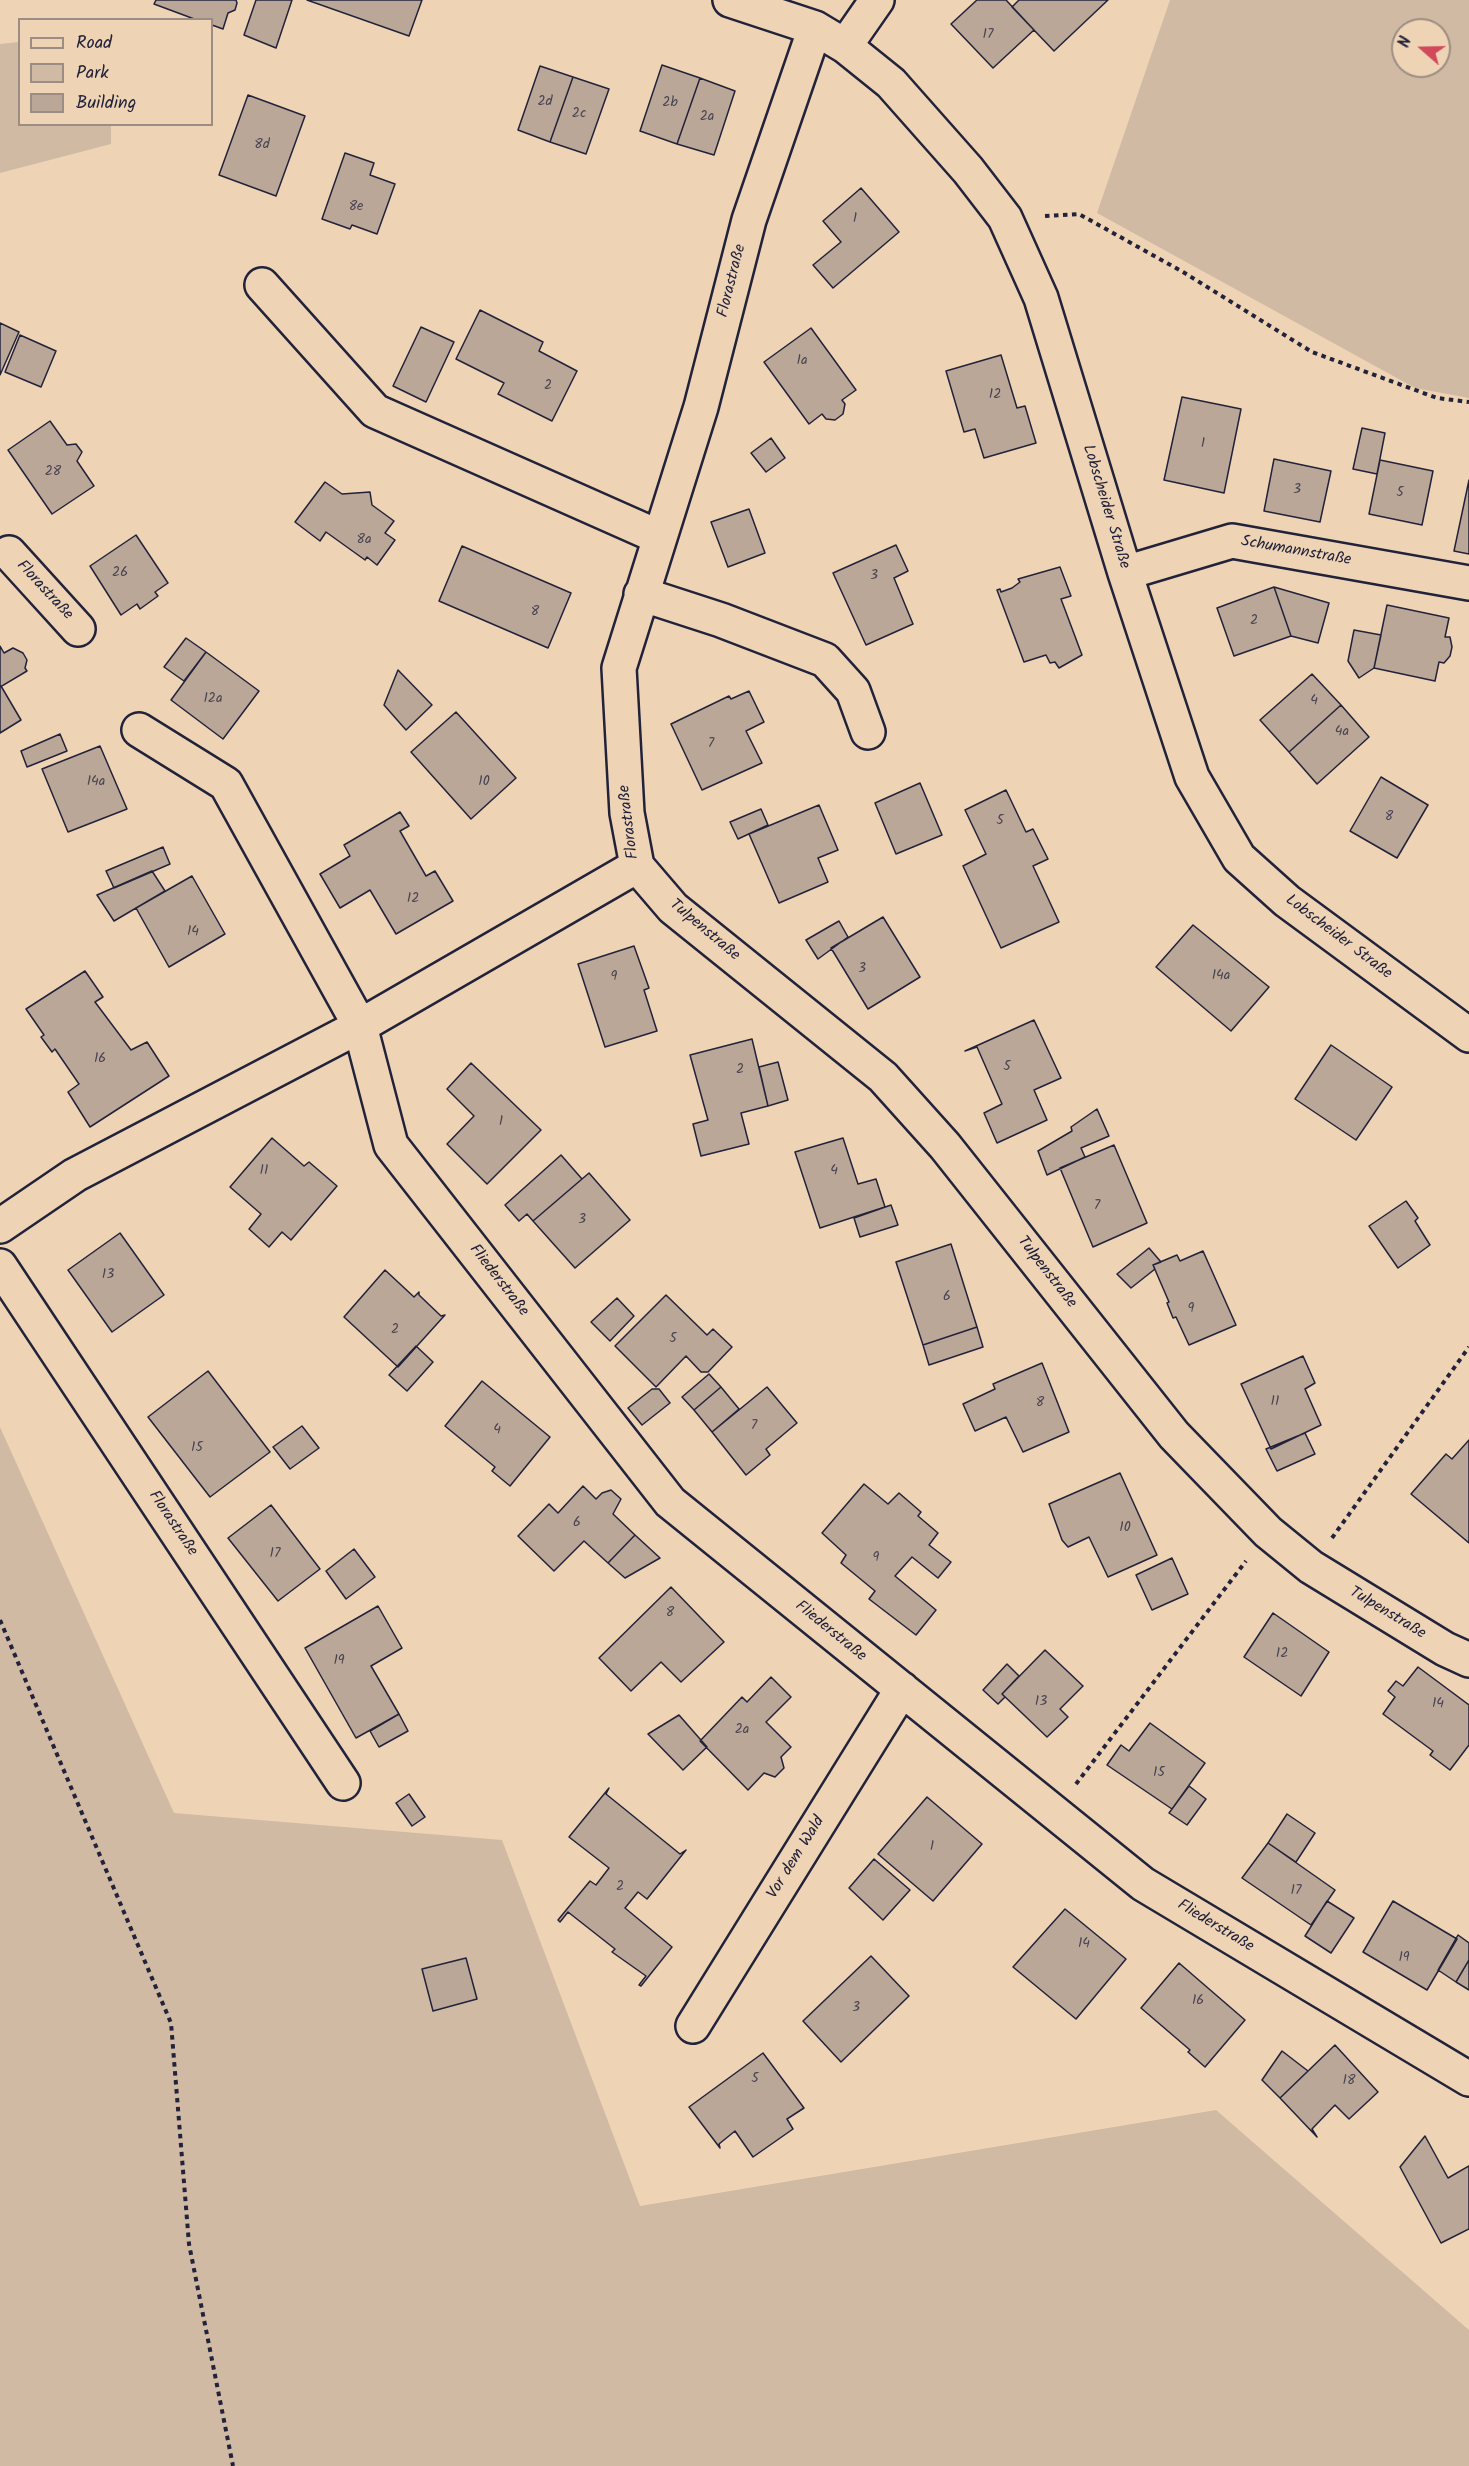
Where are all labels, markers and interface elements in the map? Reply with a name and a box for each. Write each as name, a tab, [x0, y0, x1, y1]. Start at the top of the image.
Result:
legend	[18, 18, 213, 126]
north arrow	[1391, 18, 1451, 78]
house number: 17	[983, 28, 993, 44]
text: Road	[76, 29, 112, 58]
text: N	[1392, 33, 1419, 51]
text: Park	[76, 59, 109, 88]
text: Building	[76, 89, 136, 118]
house number: 2d	[537, 95, 553, 111]
house number: 2b	[662, 96, 678, 112]
house number: 2c	[572, 107, 586, 123]
house number: 2a	[700, 110, 714, 126]
house number: 8d	[254, 138, 270, 154]
house number: 8e	[349, 200, 363, 216]
house number: 1	[853, 212, 857, 228]
street label: Florastraße	[715, 242, 751, 320]
house number: 1a	[797, 354, 807, 370]
house number: 2	[544, 379, 552, 395]
house number: 12	[989, 388, 1001, 404]
house number: 1	[1201, 437, 1205, 453]
street label: Lobscheider Straße	[1077, 443, 1133, 571]
house number: 28	[45, 465, 61, 481]
house number: 3	[1293, 483, 1301, 499]
house number: 5	[1396, 486, 1404, 502]
house number: 8a	[357, 533, 371, 549]
street label: Schumannstraße	[1239, 533, 1353, 571]
street label: Florastraße	[12, 557, 76, 625]
house number: 26	[112, 566, 128, 582]
house number: 3	[870, 569, 878, 585]
house number: 8	[531, 605, 539, 621]
house number: 2	[1250, 614, 1258, 630]
house number: 12a	[203, 692, 223, 708]
house number: 4	[1310, 694, 1318, 710]
house number: 4a	[1335, 725, 1349, 741]
house number: 7	[708, 737, 714, 753]
house number: 14a	[87, 775, 105, 791]
house number: 10	[478, 775, 490, 791]
street label: Florastraße	[616, 784, 644, 860]
house number: 8	[1385, 810, 1393, 826]
house number: 5	[996, 814, 1004, 830]
house number: 12	[407, 892, 419, 908]
street label: Lobscheider Straße	[1281, 892, 1395, 984]
street label: Tulpenstraße	[665, 896, 743, 966]
house number: 14	[187, 925, 199, 941]
house number: 3	[858, 962, 866, 978]
house number: 14a	[1212, 969, 1230, 985]
house number: 9	[611, 970, 617, 986]
house number: 16	[94, 1052, 106, 1068]
house number: 5	[1003, 1060, 1011, 1076]
house number: 2	[736, 1063, 744, 1079]
house number: 1	[499, 1115, 503, 1131]
house number: 11	[260, 1164, 268, 1180]
house number: 4	[830, 1164, 838, 1180]
house number: 7	[1094, 1199, 1100, 1215]
house number: 3	[578, 1213, 586, 1229]
street label: Tulpenstraße	[1012, 1233, 1080, 1313]
street label: Fliederstraße	[464, 1241, 532, 1321]
house number: 13	[102, 1268, 114, 1284]
house number: 6	[943, 1290, 951, 1306]
house number: 9	[1188, 1302, 1194, 1318]
house number: 2	[391, 1323, 399, 1339]
house number: 5	[669, 1332, 677, 1348]
house number: 11	[1271, 1395, 1279, 1411]
house number: 8	[1036, 1396, 1044, 1412]
house number: 7	[751, 1419, 757, 1435]
house number: 4	[493, 1423, 501, 1439]
house number: 15	[191, 1441, 203, 1457]
street label: Florastraße	[143, 1488, 201, 1560]
house number: 6	[573, 1516, 581, 1532]
house number: 10	[1119, 1521, 1131, 1537]
house number: 17	[270, 1547, 280, 1563]
house number: 9	[873, 1551, 879, 1567]
street label: Tulpenstraße	[1345, 1584, 1429, 1644]
street label: Fliederstraße	[790, 1597, 870, 1667]
house number: 8	[666, 1606, 674, 1622]
house number: 12	[1276, 1647, 1288, 1663]
house number: 19	[333, 1654, 345, 1670]
house number: 13	[1035, 1695, 1047, 1711]
house number: 14	[1432, 1697, 1444, 1713]
house number: 2a	[735, 1723, 749, 1739]
house number: 15	[1153, 1766, 1165, 1782]
street label: Vor dem Wald	[764, 1813, 830, 1903]
house number: 1	[930, 1840, 934, 1856]
house number: 2	[616, 1880, 624, 1896]
house number: 17	[1291, 1884, 1301, 1900]
street label: Fliederstraße	[1173, 1897, 1257, 1957]
house number: 14	[1078, 1937, 1090, 1953]
house number: 19	[1398, 1951, 1410, 1967]
house number: 16	[1192, 1994, 1204, 2010]
house number: 3	[852, 2001, 860, 2017]
house number: 5	[751, 2072, 759, 2088]
house number: 18	[1343, 2074, 1355, 2090]

